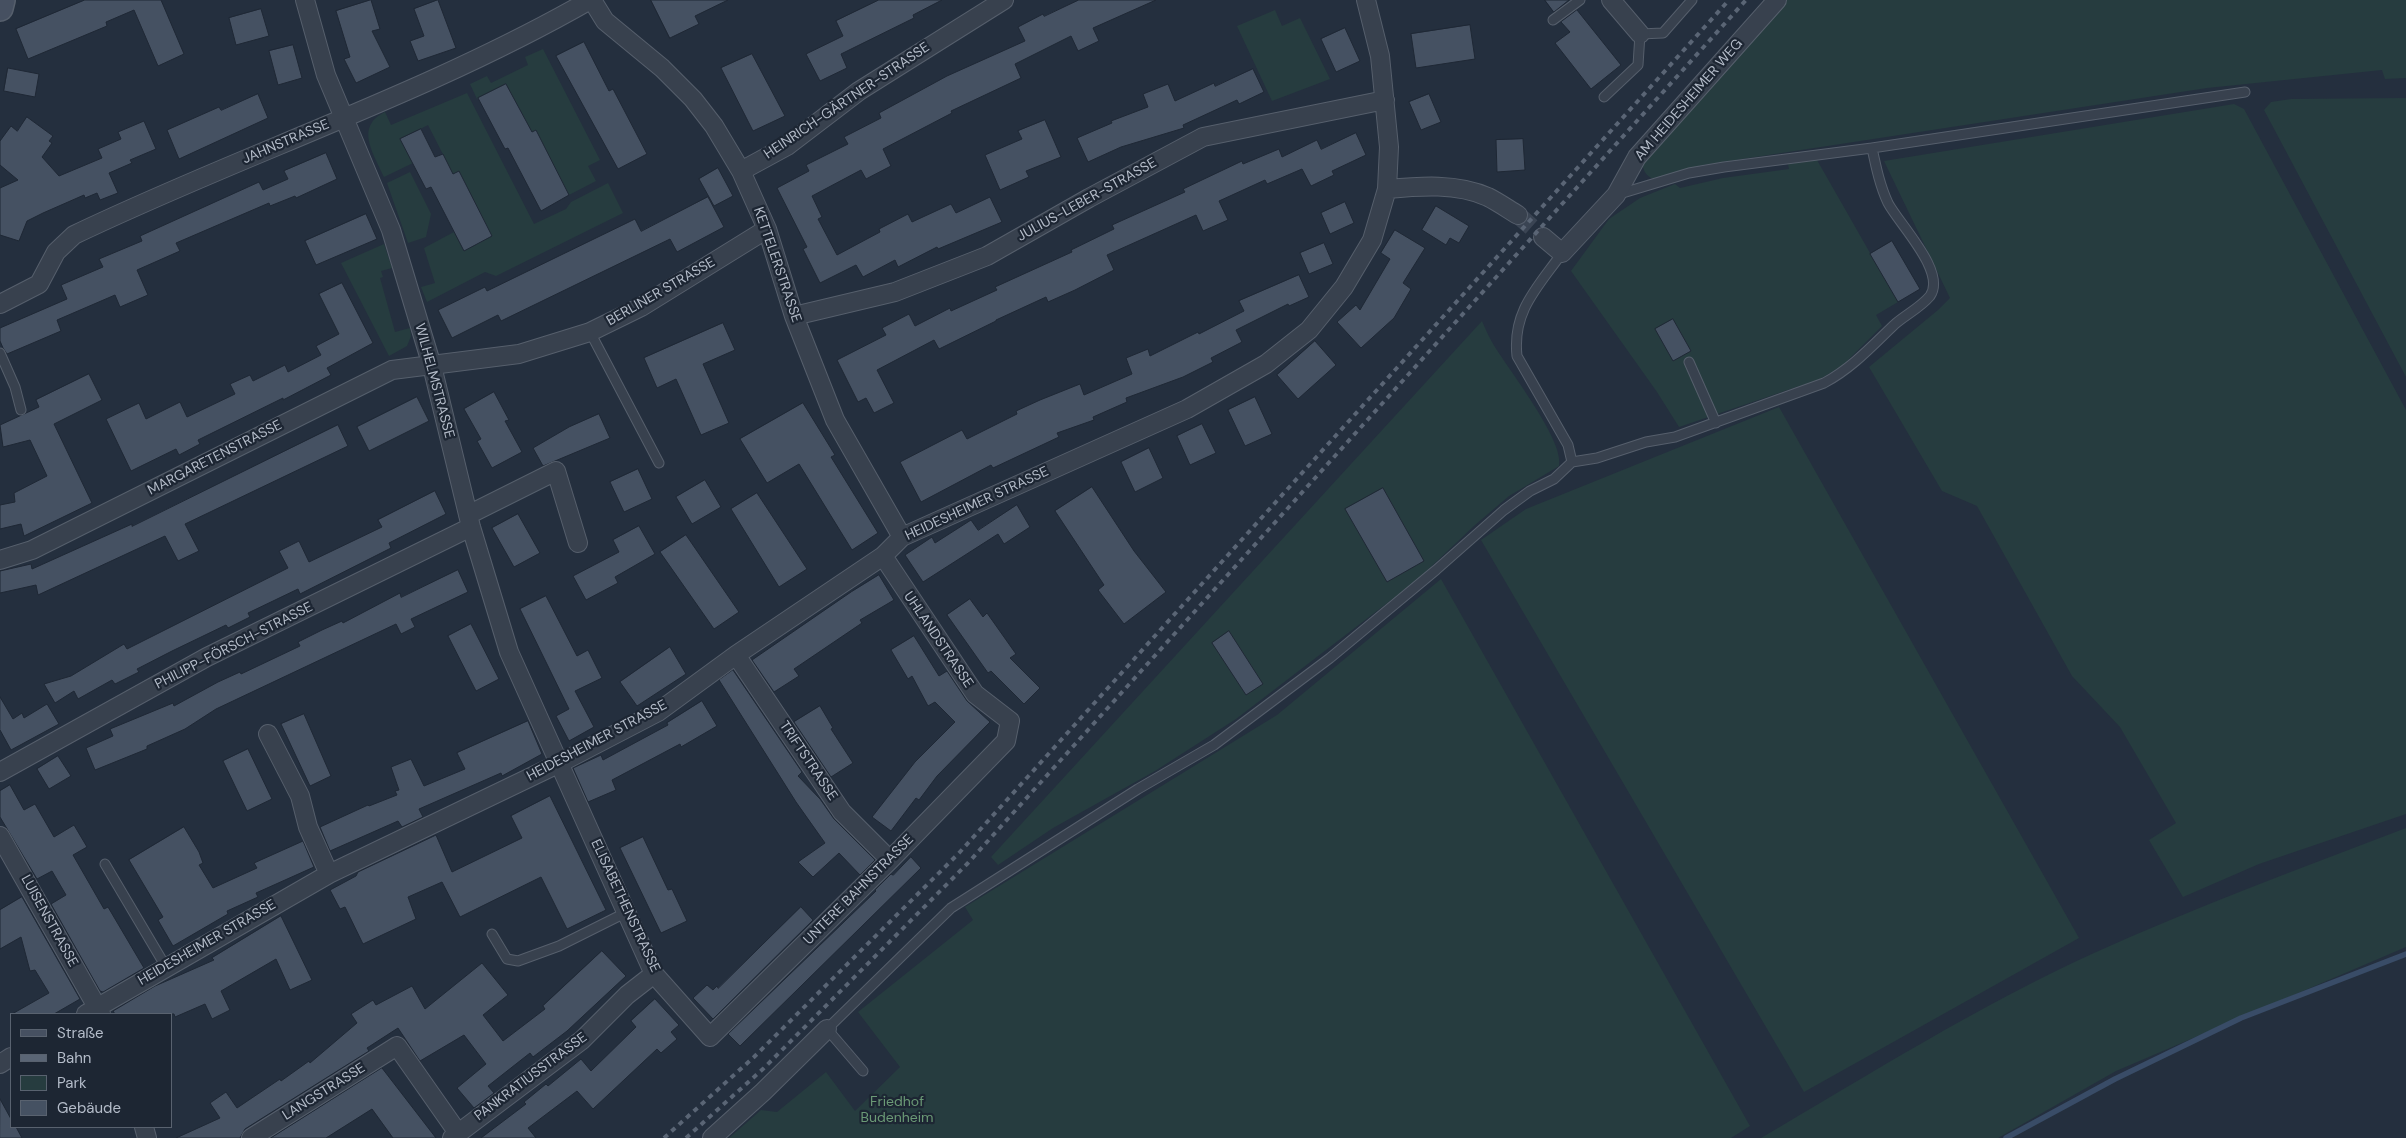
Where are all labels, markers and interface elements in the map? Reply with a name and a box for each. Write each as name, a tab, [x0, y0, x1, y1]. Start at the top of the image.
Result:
street label: AM HEIDESHEIMER WEG	[1632, 36, 1746, 164]
street label: HEINRICH-GÄRTNER-STRASSE	[761, 39, 933, 163]
street label: JAHNSTRASSE	[240, 116, 332, 168]
street label: JULIUS-LEBER-STRASSE	[1014, 155, 1160, 245]
street label: KETTELERSTRASSE	[749, 205, 805, 325]
street label: BERLINER STRASSE	[604, 254, 718, 330]
street label: WILHELMSTRASSE	[411, 322, 457, 440]
street label: MARGARETENSTRASSE	[145, 417, 285, 499]
street label: HEIDESHEIMER STRASSE	[903, 463, 1051, 545]
street label: UHLANDSTRASSE	[900, 589, 976, 691]
street label: PHILIPP-FÖRSCH-STRASSE	[152, 599, 316, 693]
street label: HEIDESHEIMER STRASSE	[524, 697, 670, 785]
street label: TRIFTSTRASSE	[775, 718, 841, 804]
street label: UNTERE BAHNSTRASSE	[800, 831, 918, 949]
street label: ELISABETHENSTRASSE	[587, 837, 663, 975]
street label: LUISENSTRASSE	[17, 872, 81, 970]
street label: HEIDESHEIMER STRASSE	[135, 897, 279, 989]
legend	[10, 1013, 172, 1128]
text: Straße	[57, 1023, 104, 1043]
street label: PANKRATIUSSTRASSE	[471, 1029, 591, 1125]
text: Bahn	[57, 1048, 91, 1068]
street label: LANGSTRASSE	[279, 1060, 369, 1124]
text: Park	[57, 1073, 87, 1093]
park label: Friedhof Budenheim	[860, 1094, 934, 1126]
text: Gebäude	[57, 1098, 121, 1118]

